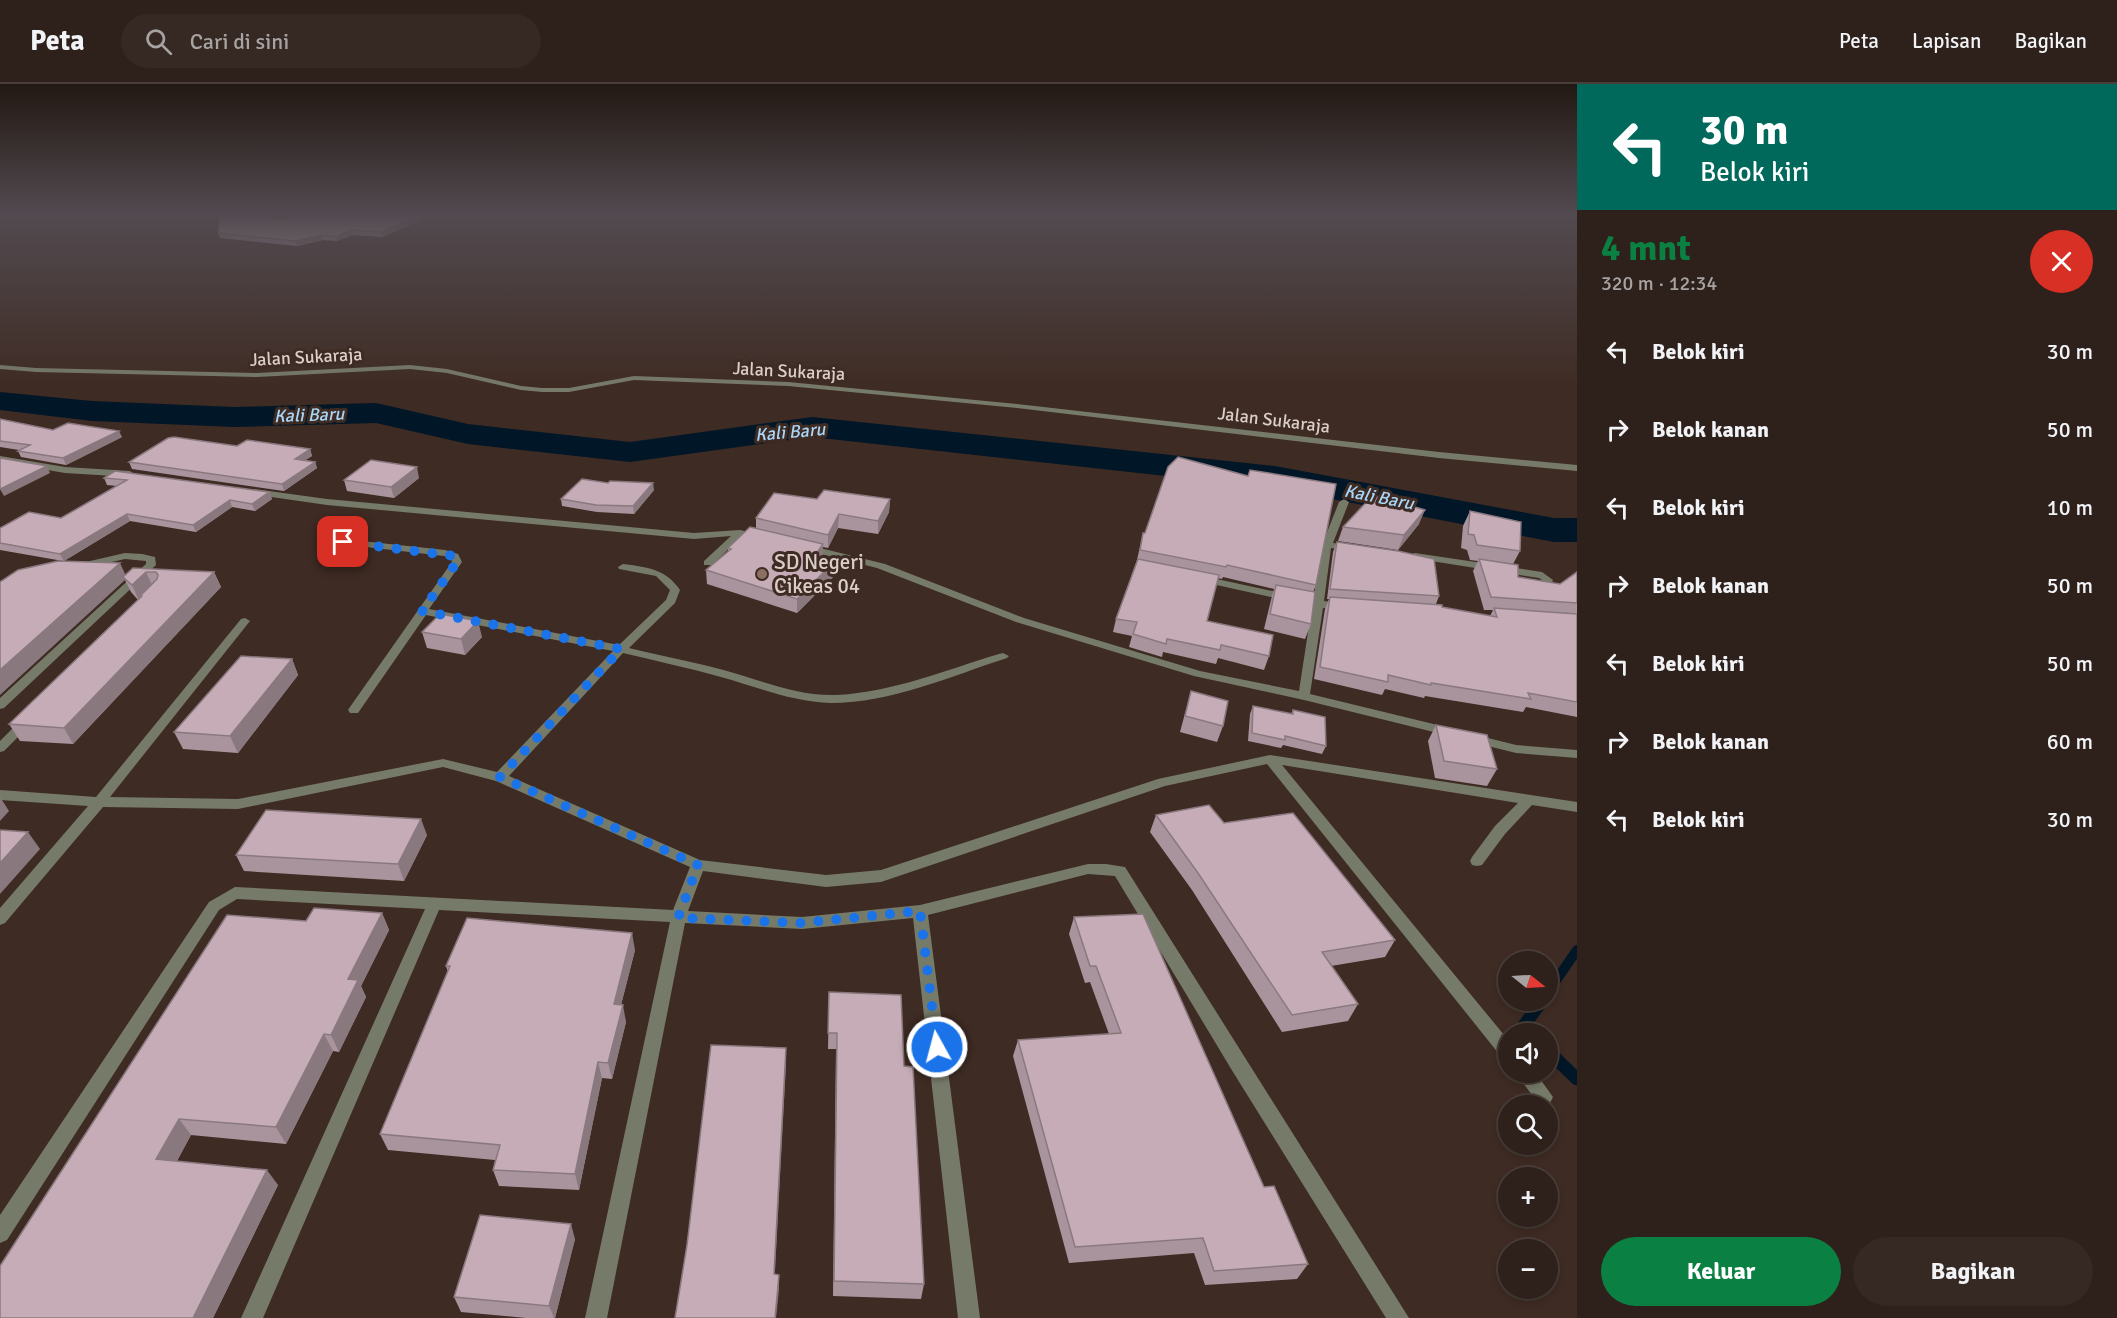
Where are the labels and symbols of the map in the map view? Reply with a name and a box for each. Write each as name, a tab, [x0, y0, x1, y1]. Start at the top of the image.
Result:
street label: Jalan Sukaraja	[249, 343, 363, 371]
street label: Jalan Sukaraja	[732, 357, 846, 385]
street label: Jalan Sukaraja	[1217, 402, 1331, 438]
water label: Kali Baru	[273, 403, 346, 427]
water label: Kali Baru	[754, 418, 827, 446]
water label: Kali Baru	[1342, 479, 1417, 515]
pin	[317, 516, 368, 567]
place label: SD Negeri Cikeas 04	[774, 549, 864, 599]
marker: SD Negeri Cikeas 04	[755, 567, 769, 581]
north arrow	[1498, 951, 1558, 1011]
position arrow	[905, 1015, 969, 1079]

